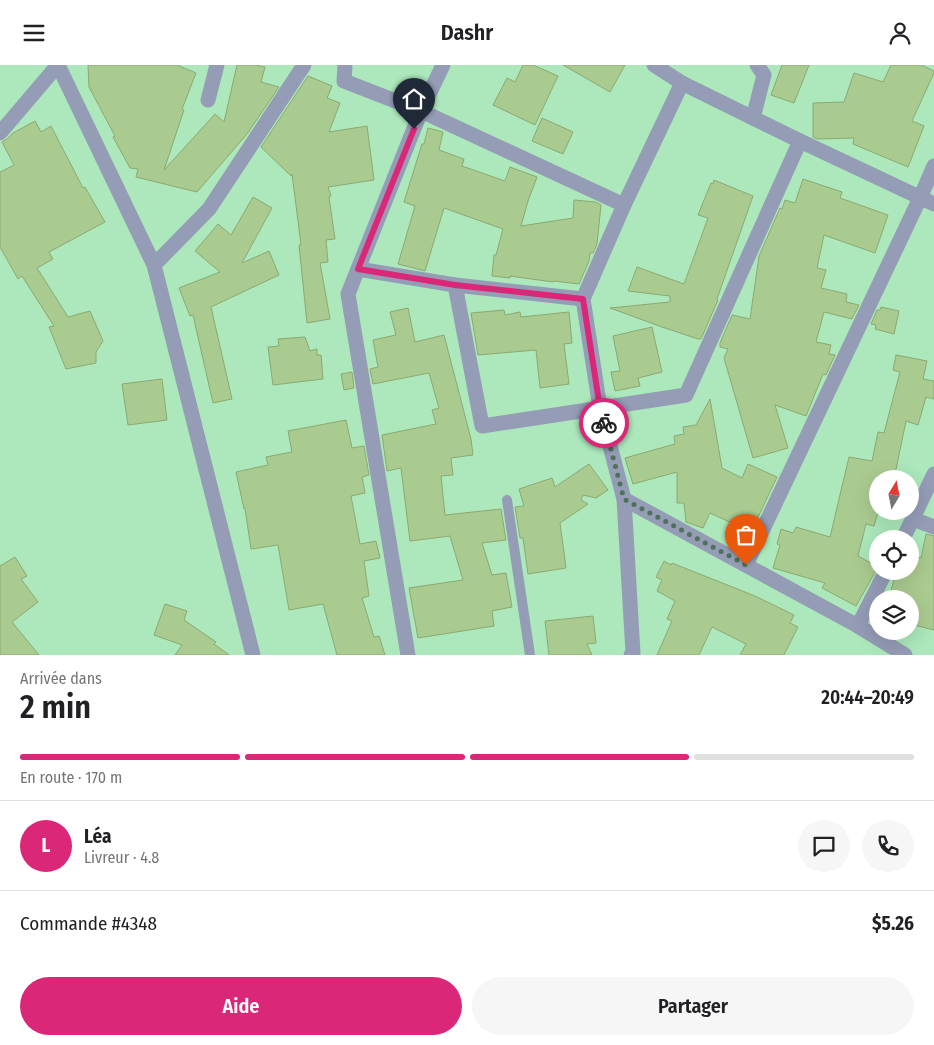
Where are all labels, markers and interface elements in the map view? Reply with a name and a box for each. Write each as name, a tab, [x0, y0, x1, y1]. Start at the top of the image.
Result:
icon: menu	[20, 19, 48, 47]
text: Dashr	[441, 19, 493, 46]
icon: person	[886, 19, 914, 47]
pin	[393, 78, 435, 129]
icon: home	[400, 85, 428, 113]
courier	[579, 398, 629, 448]
icon: bike	[590, 409, 618, 437]
north arrow	[869, 470, 919, 520]
map controls	[869, 470, 919, 640]
pin	[725, 514, 767, 565]
icon: bag	[732, 521, 760, 549]
button: locate	[869, 530, 919, 580]
button: layers	[869, 590, 919, 640]
text: Arrivée dans	[20, 669, 102, 688]
text: 20:44–20:49	[821, 686, 914, 709]
text: 2 min	[20, 688, 91, 726]
text: En route · 170 m	[20, 768, 122, 787]
button: chat	[798, 820, 850, 872]
button: phone	[862, 820, 914, 872]
text: Léa	[84, 825, 111, 848]
text: L	[42, 834, 50, 857]
text: Livreur · 4.8	[84, 848, 159, 867]
text: Commande #4348	[20, 912, 157, 935]
text: $5.26	[872, 912, 914, 935]
button: Aide	[20, 977, 462, 1035]
button: Partager	[472, 977, 914, 1035]

